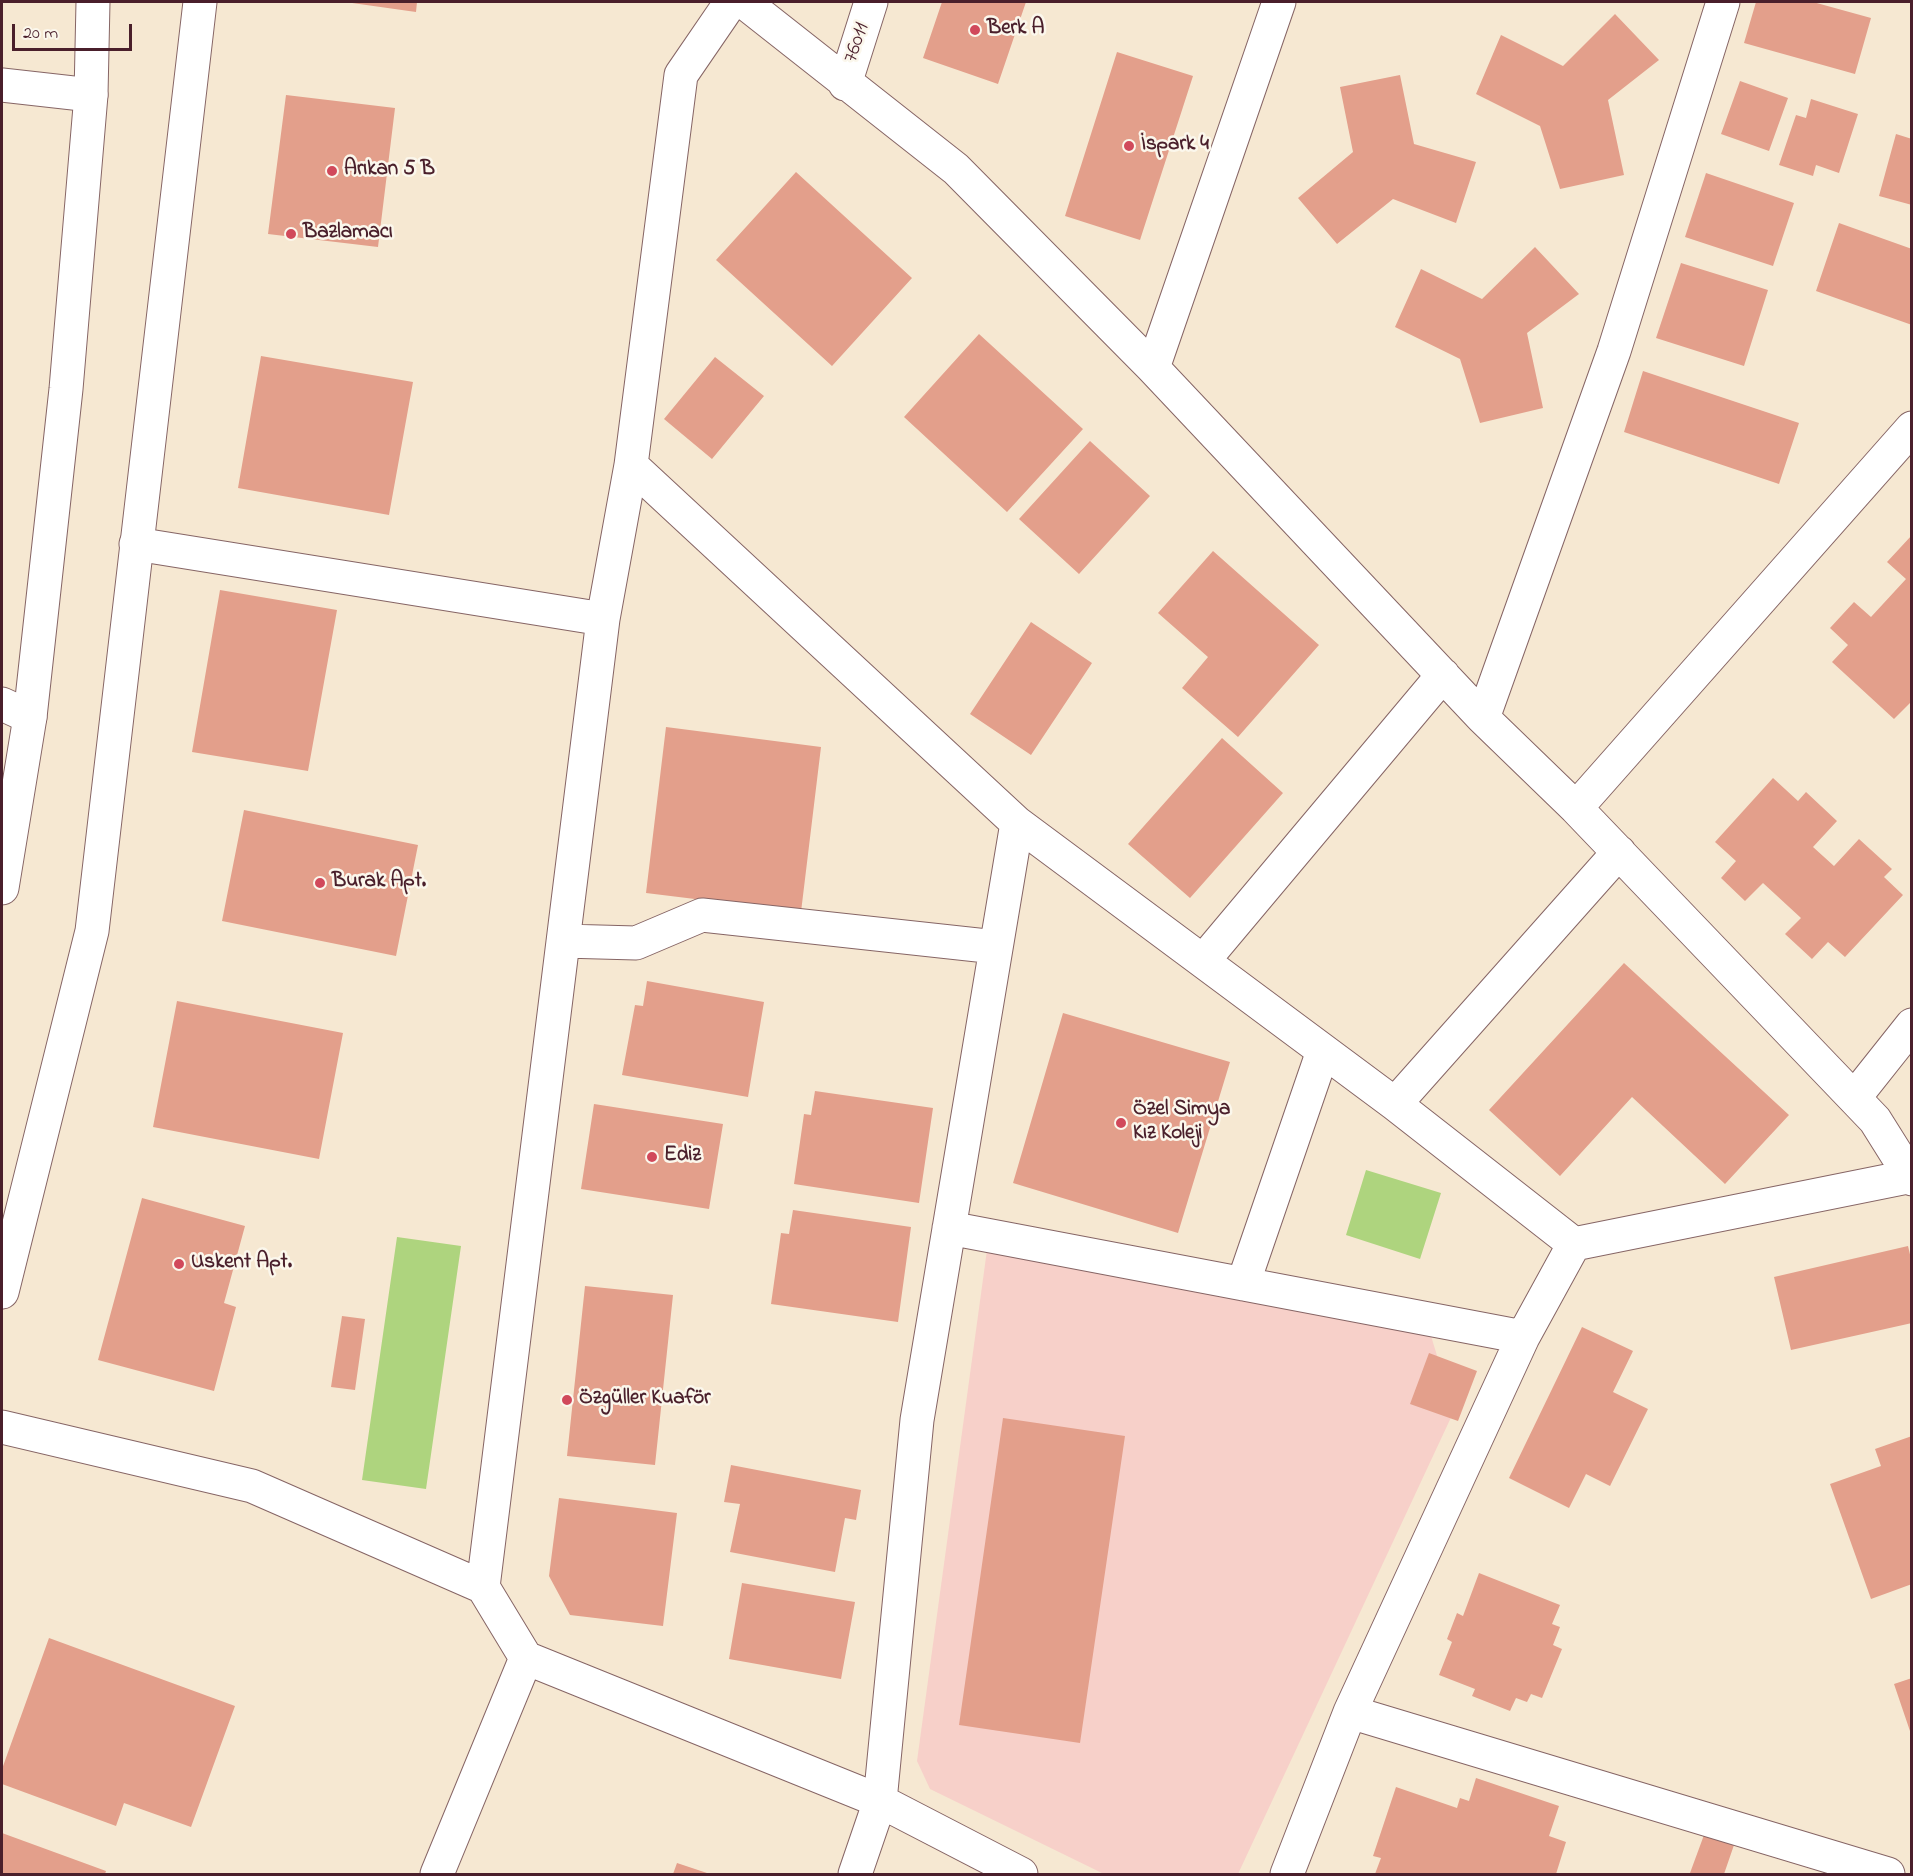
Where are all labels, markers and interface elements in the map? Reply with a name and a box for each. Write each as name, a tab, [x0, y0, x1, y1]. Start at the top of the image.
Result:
scale bar	[15, 12, 135, 50]
place label: Berk A	[987, 17, 1044, 43]
street label: 76011	[840, 20, 876, 66]
text: 20 m	[23, 21, 58, 47]
marker: Berk A	[968, 23, 982, 37]
place label: İspark 4	[1141, 133, 1209, 159]
marker: İspark 4	[1122, 139, 1136, 153]
place label: Arıkan 5 B	[344, 158, 435, 184]
marker: Arıkan 5 B	[325, 164, 339, 178]
place label: Bazlamacı	[303, 221, 393, 247]
marker: Bazlamacı	[284, 227, 298, 241]
place label: Burak Apt.	[332, 870, 426, 896]
marker: Burak Apt.	[313, 876, 327, 890]
place label: Özel Simya Kız Koleji	[1133, 1098, 1230, 1148]
marker: Özel Simya Kız Koleji	[1114, 1116, 1128, 1130]
place label: Ediz	[664, 1144, 701, 1170]
marker: Ediz	[645, 1150, 659, 1164]
place label: Uskent Apt.	[191, 1251, 292, 1277]
marker: Uskent Apt.	[172, 1257, 186, 1271]
place label: Özgüller Kuaför	[579, 1387, 711, 1413]
marker: Özgüller Kuaför	[560, 1393, 574, 1407]

